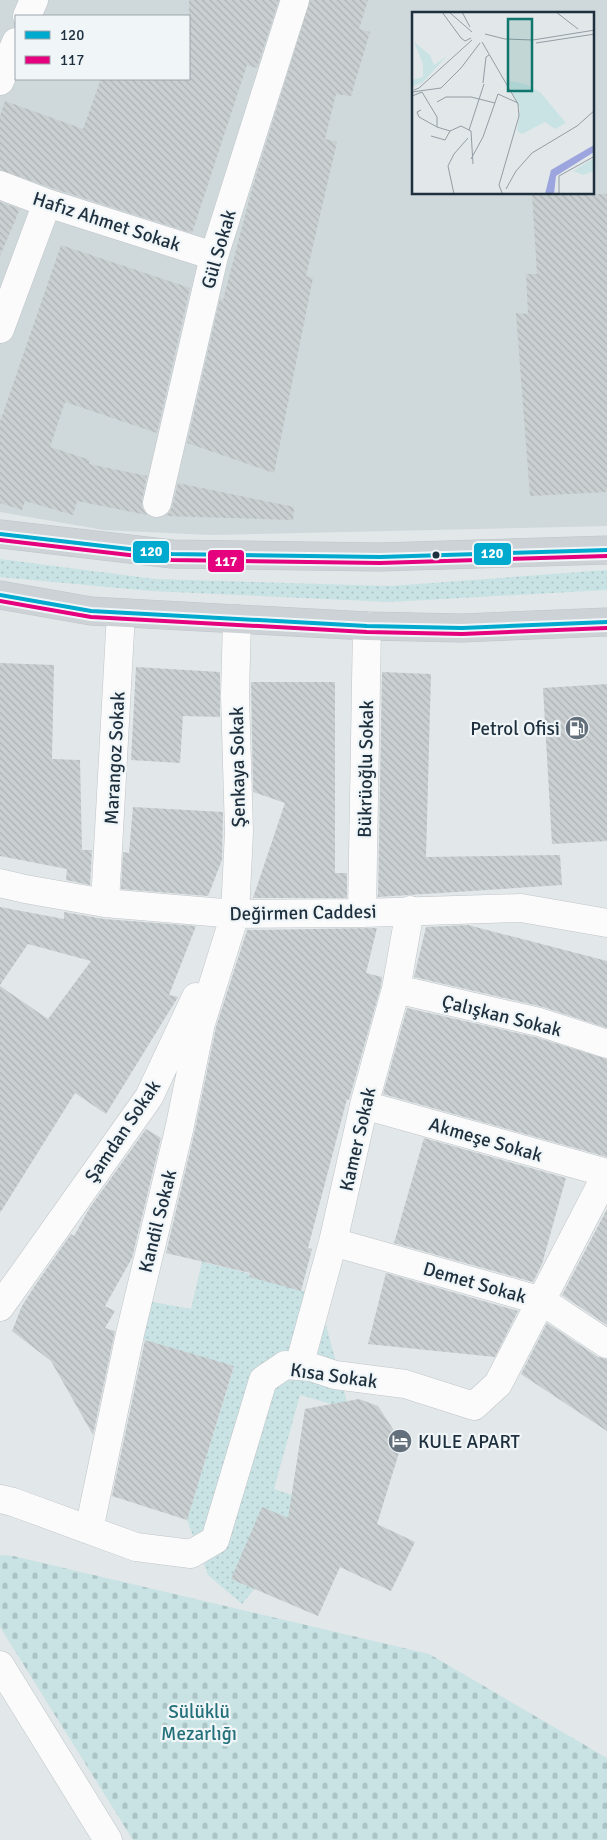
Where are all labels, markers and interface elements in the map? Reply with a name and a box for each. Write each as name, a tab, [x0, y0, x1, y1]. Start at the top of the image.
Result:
inset map	[412, 12, 594, 195]
legend	[15, 15, 190, 80]
text: 120	[60, 26, 84, 44]
text: 117	[60, 51, 84, 69]
street label: Hafız Ahmet Sokak	[30, 187, 184, 257]
street label: Gül Sokak	[196, 206, 242, 292]
line badge: 120	[132, 540, 170, 564]
line badge: 120	[473, 542, 512, 566]
text: 120	[140, 543, 163, 560]
text: 120	[481, 545, 504, 562]
line badge: 117	[207, 549, 245, 573]
unlabelled marker	[431, 550, 441, 560]
text: 117	[215, 553, 238, 570]
street label: Marangoz Sokak	[100, 690, 130, 825]
street label: Bükrüoğlu Sokak	[353, 699, 379, 838]
street label: Şenkaya Sokak	[225, 706, 251, 828]
fuel station icon: Petrol Ofisi	[564, 715, 590, 741]
place label: Petrol Ofisi	[470, 717, 560, 741]
street label: Değirmen Caddesi	[229, 900, 377, 926]
street label: Çalışkan Sokak	[439, 989, 565, 1043]
street label: Şamdan Sokak	[80, 1075, 166, 1187]
street label: Kamer Sokak	[334, 1084, 382, 1194]
street label: Akmeşe Sokak	[426, 1112, 546, 1168]
street label: Kandil Sokak	[134, 1167, 182, 1275]
street label: Demet Sokak	[420, 1257, 530, 1309]
street label: Kısa Sokak	[289, 1358, 379, 1394]
hotel icon: KULE APART	[387, 1428, 413, 1454]
place label: KULE APART	[418, 1430, 521, 1454]
park label: Sülüklü Mezarlığı	[161, 1700, 237, 1746]

